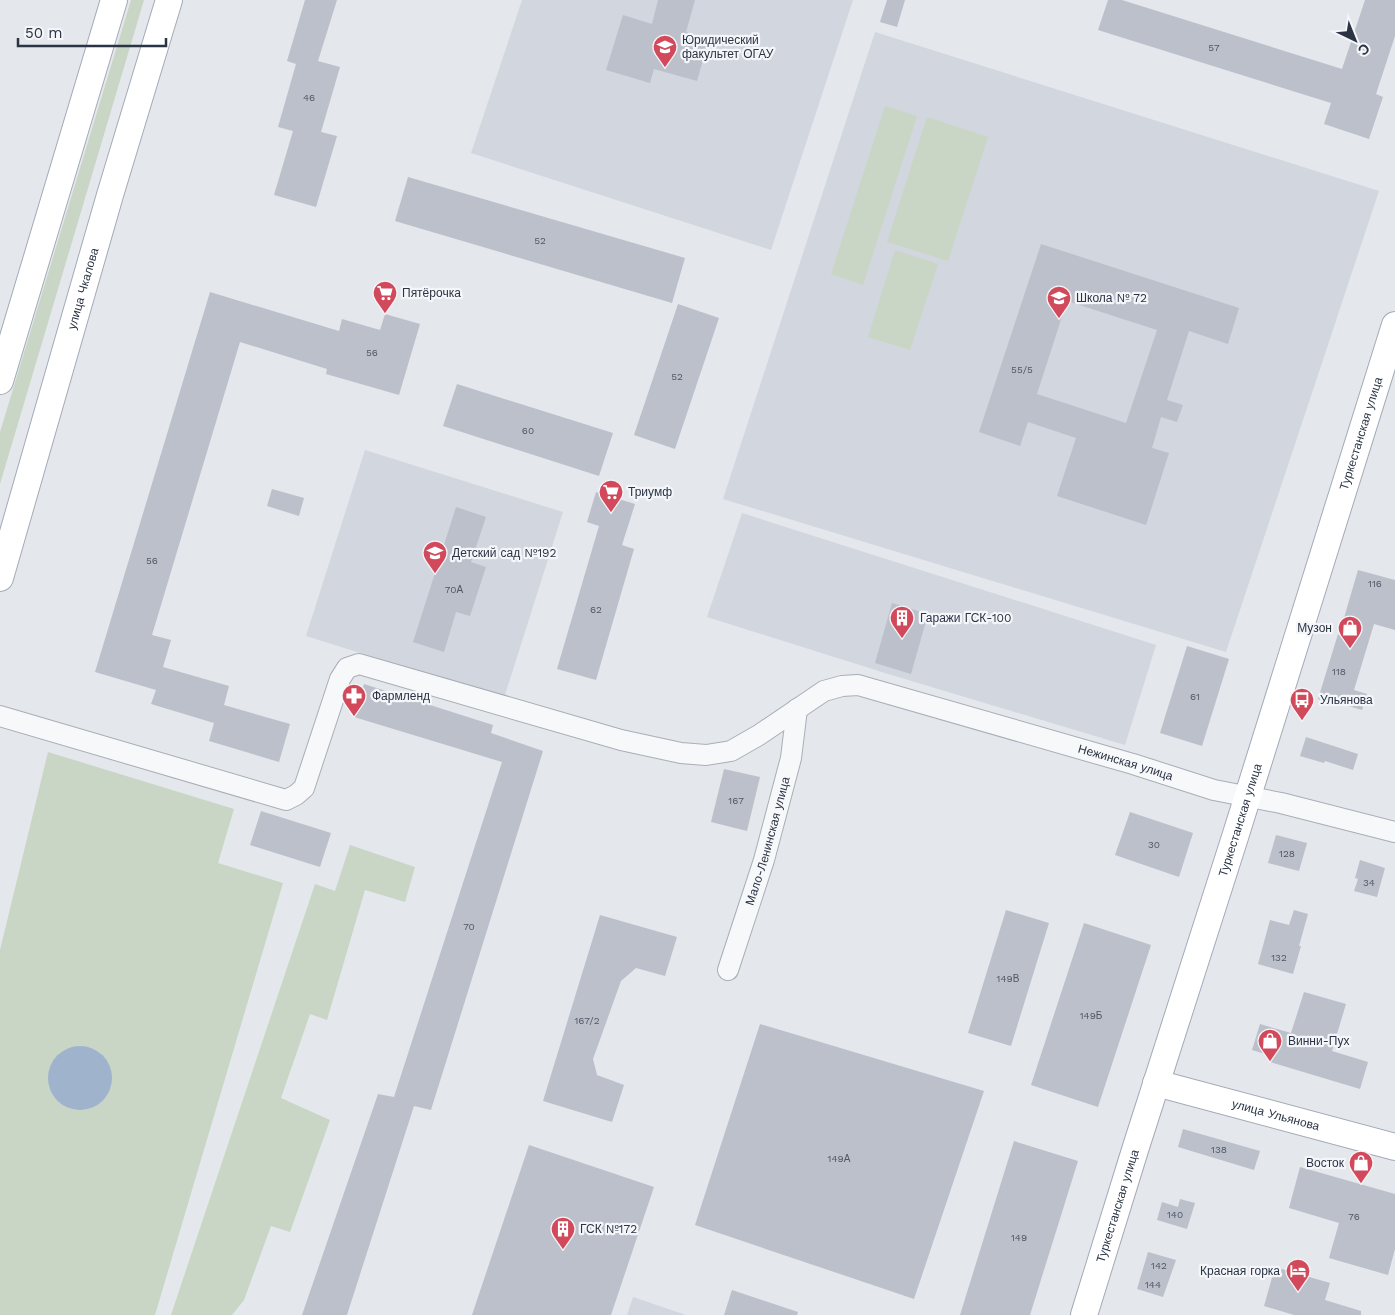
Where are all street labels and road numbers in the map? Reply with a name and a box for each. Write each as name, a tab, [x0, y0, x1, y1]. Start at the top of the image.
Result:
street label: улица Чкалова	[65, 246, 102, 331]
street label: Туркестанская улица	[1337, 375, 1385, 492]
street label: Нежинская улица	[1077, 742, 1175, 783]
street label: Туркестанская улица	[1216, 761, 1265, 878]
street label: Мало-Ленинская улица	[743, 775, 793, 907]
street label: улица Ульянова	[1231, 1097, 1321, 1134]
street label: Туркестанская улица	[1094, 1147, 1142, 1264]

